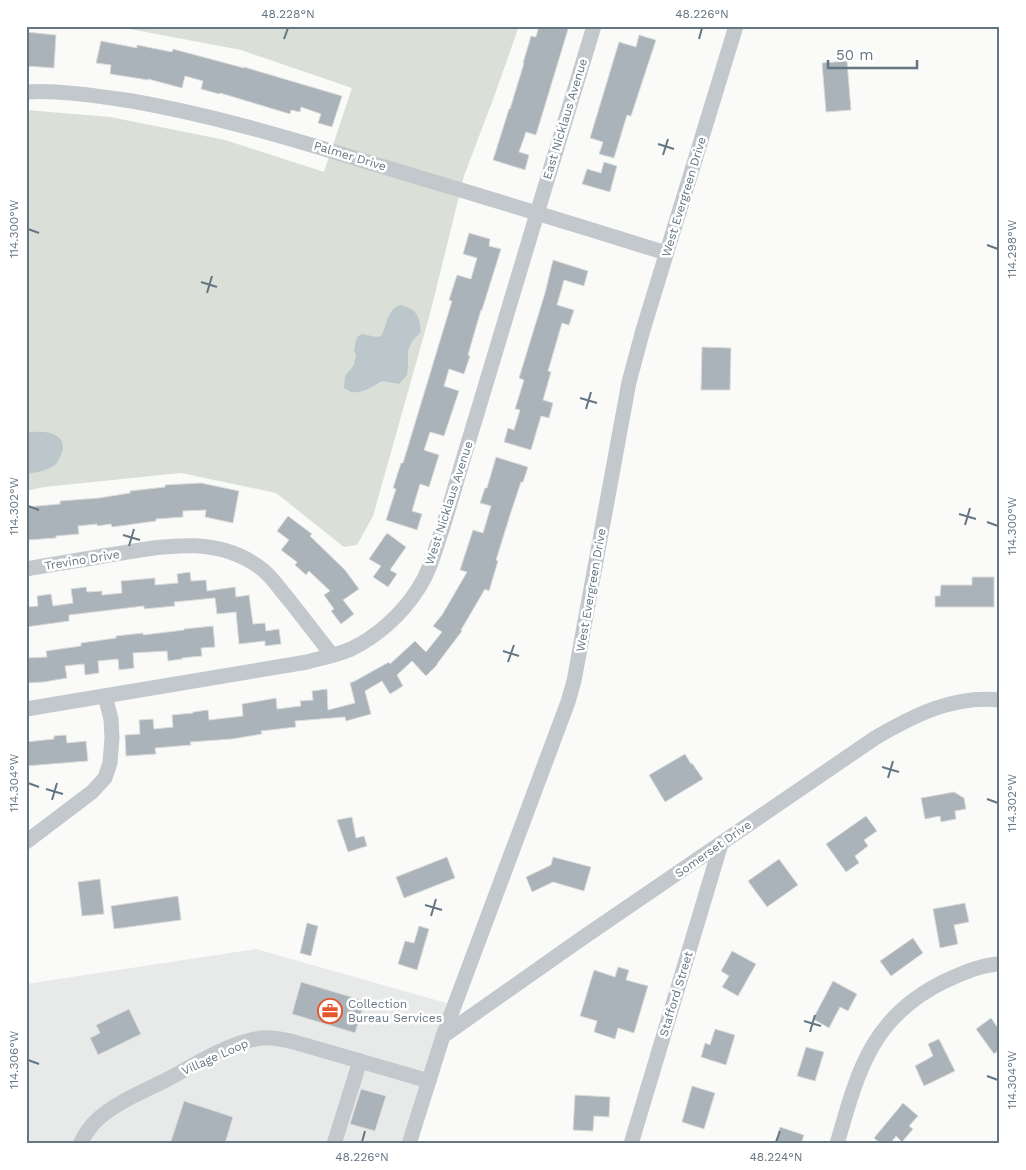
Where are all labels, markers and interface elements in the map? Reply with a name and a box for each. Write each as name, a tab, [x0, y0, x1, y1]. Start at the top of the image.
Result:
text: 48.228°N	[261, 7, 315, 21]
text: 48.226°N	[675, 7, 729, 21]
scale bar	[828, 38, 917, 70]
text: 50 m	[836, 46, 873, 64]
street label: East Nicklaus Avenue	[540, 57, 590, 181]
street label: West Evergreen Drive	[659, 135, 709, 259]
street label: Palmer Drive	[312, 138, 388, 174]
text: 114.300°W	[7, 199, 21, 258]
text: 114.298°W	[1005, 219, 1019, 278]
street label: West Nicklaus Avenue	[422, 439, 476, 567]
text: 114.302°W	[7, 476, 21, 535]
text: 114.300°W	[1005, 496, 1019, 555]
street label: West Evergreen Drive	[573, 527, 609, 653]
street label: Trevino Drive	[43, 547, 121, 573]
text: 114.304°W	[7, 753, 21, 812]
text: 114.302°W	[1005, 773, 1019, 832]
street label: Somerset Drive	[672, 817, 754, 881]
street label: Stafford Street	[656, 950, 696, 1038]
place label: Collection Bureau Services	[348, 997, 442, 1025]
office icon: Collection Bureau Services	[317, 998, 343, 1024]
text: 114.306°W	[7, 1030, 21, 1089]
street label: Village Loop	[180, 1036, 250, 1078]
text: 114.304°W	[1005, 1050, 1019, 1109]
text: 48.226°N	[335, 1150, 389, 1164]
text: 48.224°N	[749, 1150, 803, 1164]

